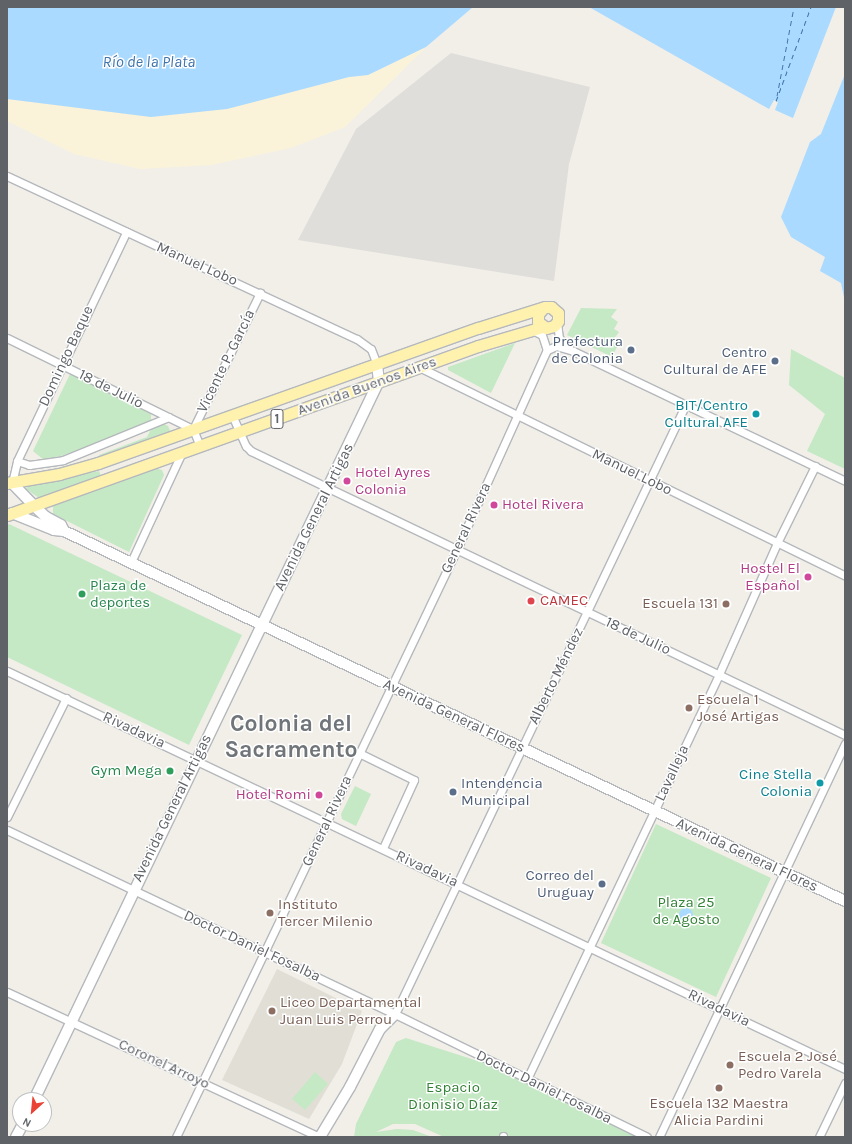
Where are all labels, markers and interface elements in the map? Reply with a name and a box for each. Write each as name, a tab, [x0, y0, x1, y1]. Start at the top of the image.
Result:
water label: Río de la Plata	[103, 52, 195, 72]
street label: Manuel Lobo	[154, 238, 240, 290]
street label: Domingo Baque	[35, 303, 97, 409]
street label: Vicente P. García	[193, 306, 259, 416]
place label: Prefectura de Colonia	[551, 332, 623, 367]
place label: Centro Cultural de AFE	[663, 343, 767, 378]
marker: Prefectura de Colonia	[626, 345, 636, 355]
street label: Avenida Buenos Aires	[295, 352, 439, 420]
marker: Centro Cultural de AFE	[770, 356, 780, 366]
street label: 18 de Julio	[76, 366, 146, 412]
place label: BIT/Centro Cultural AFE	[664, 396, 748, 431]
road number: 1	[270, 407, 284, 431]
marker: BIT/Centro Cultural AFE	[751, 409, 761, 419]
street label: Avenida General Artigas	[270, 440, 358, 594]
street label: Manuel Lobo	[589, 445, 675, 499]
place label: Hotel Ayres Colonia	[355, 463, 431, 498]
marker: Hotel Ayres Colonia	[342, 476, 352, 486]
street label: General Rivera	[437, 480, 495, 576]
place label: Hotel Rivera	[502, 496, 584, 514]
marker: Hotel Rivera	[489, 500, 499, 510]
place label: Hostel El Español	[740, 559, 800, 594]
marker: Hostel El Español	[803, 572, 813, 582]
place label: Plaza de deportes	[90, 576, 150, 611]
marker: Plaza de deportes	[77, 589, 87, 599]
place label: CAMEC	[540, 592, 588, 610]
marker: CAMEC	[525, 595, 537, 607]
place label: Escuela 131	[642, 595, 718, 613]
marker: Escuela 131	[721, 599, 731, 609]
street label: 18 de Julio	[603, 613, 673, 659]
street label: Alberto Méndez	[525, 625, 587, 727]
street label: Avenida General Flores	[380, 675, 528, 757]
place label: Escuela 1 José Artigas	[697, 690, 779, 725]
marker: Escuela 1 José Artigas	[684, 703, 694, 713]
street label: Rivadavia	[100, 708, 168, 752]
district label: Colonia del Sacramento	[224, 710, 358, 764]
street label: Avenida General Artigas	[128, 731, 216, 885]
street label: Lavalleja	[651, 742, 693, 804]
place label: Gym Mega	[91, 762, 162, 780]
place label: Cine Stella Colonia	[739, 765, 812, 800]
marker: Gym Mega	[165, 766, 175, 776]
street label: General Rivera	[298, 773, 356, 869]
place label: Intendencia Municipal	[461, 774, 543, 809]
marker: Cine Stella Colonia	[815, 778, 825, 788]
place label: Hotel Romi	[236, 786, 311, 804]
marker: Intendencia Municipal	[448, 787, 458, 797]
marker: Hotel Romi	[314, 790, 324, 800]
street label: Avenida General Flores	[673, 814, 821, 896]
street label: Rivadavia	[393, 847, 461, 891]
place label: Correo del Uruguay	[526, 866, 594, 901]
marker: Correo del Uruguay	[597, 879, 607, 889]
park label: Plaza 25 de Agosto	[652, 893, 720, 928]
place label: Instituto Tercer Milenio	[278, 895, 373, 930]
street label: Doctor Daniel Fosalba	[181, 906, 323, 986]
marker: Instituto Tercer Milenio	[265, 908, 275, 918]
street label: Rivadavia	[685, 985, 753, 1031]
place label: Liceo Departamental Juan Luis Perrou	[280, 993, 422, 1028]
marker: Liceo Departamental Juan Luis Perrou	[267, 1006, 277, 1016]
street label: Coronel Arroyo	[116, 1035, 212, 1093]
street label: Doctor Daniel Fosalba	[473, 1046, 615, 1128]
place label: Escuela 2 José Pedro Varela	[738, 1047, 837, 1082]
marker: Escuela 2 José Pedro Varela	[725, 1060, 735, 1070]
park label: Espacio Dionisio Díaz	[408, 1078, 498, 1113]
marker: Escuela 132 Maestra Alicia Pardini	[714, 1083, 724, 1093]
north arrow	[12, 1092, 52, 1132]
place label: Escuela 132 Maestra Alicia Pardini	[650, 1094, 788, 1129]
text: N	[20, 1115, 33, 1130]

